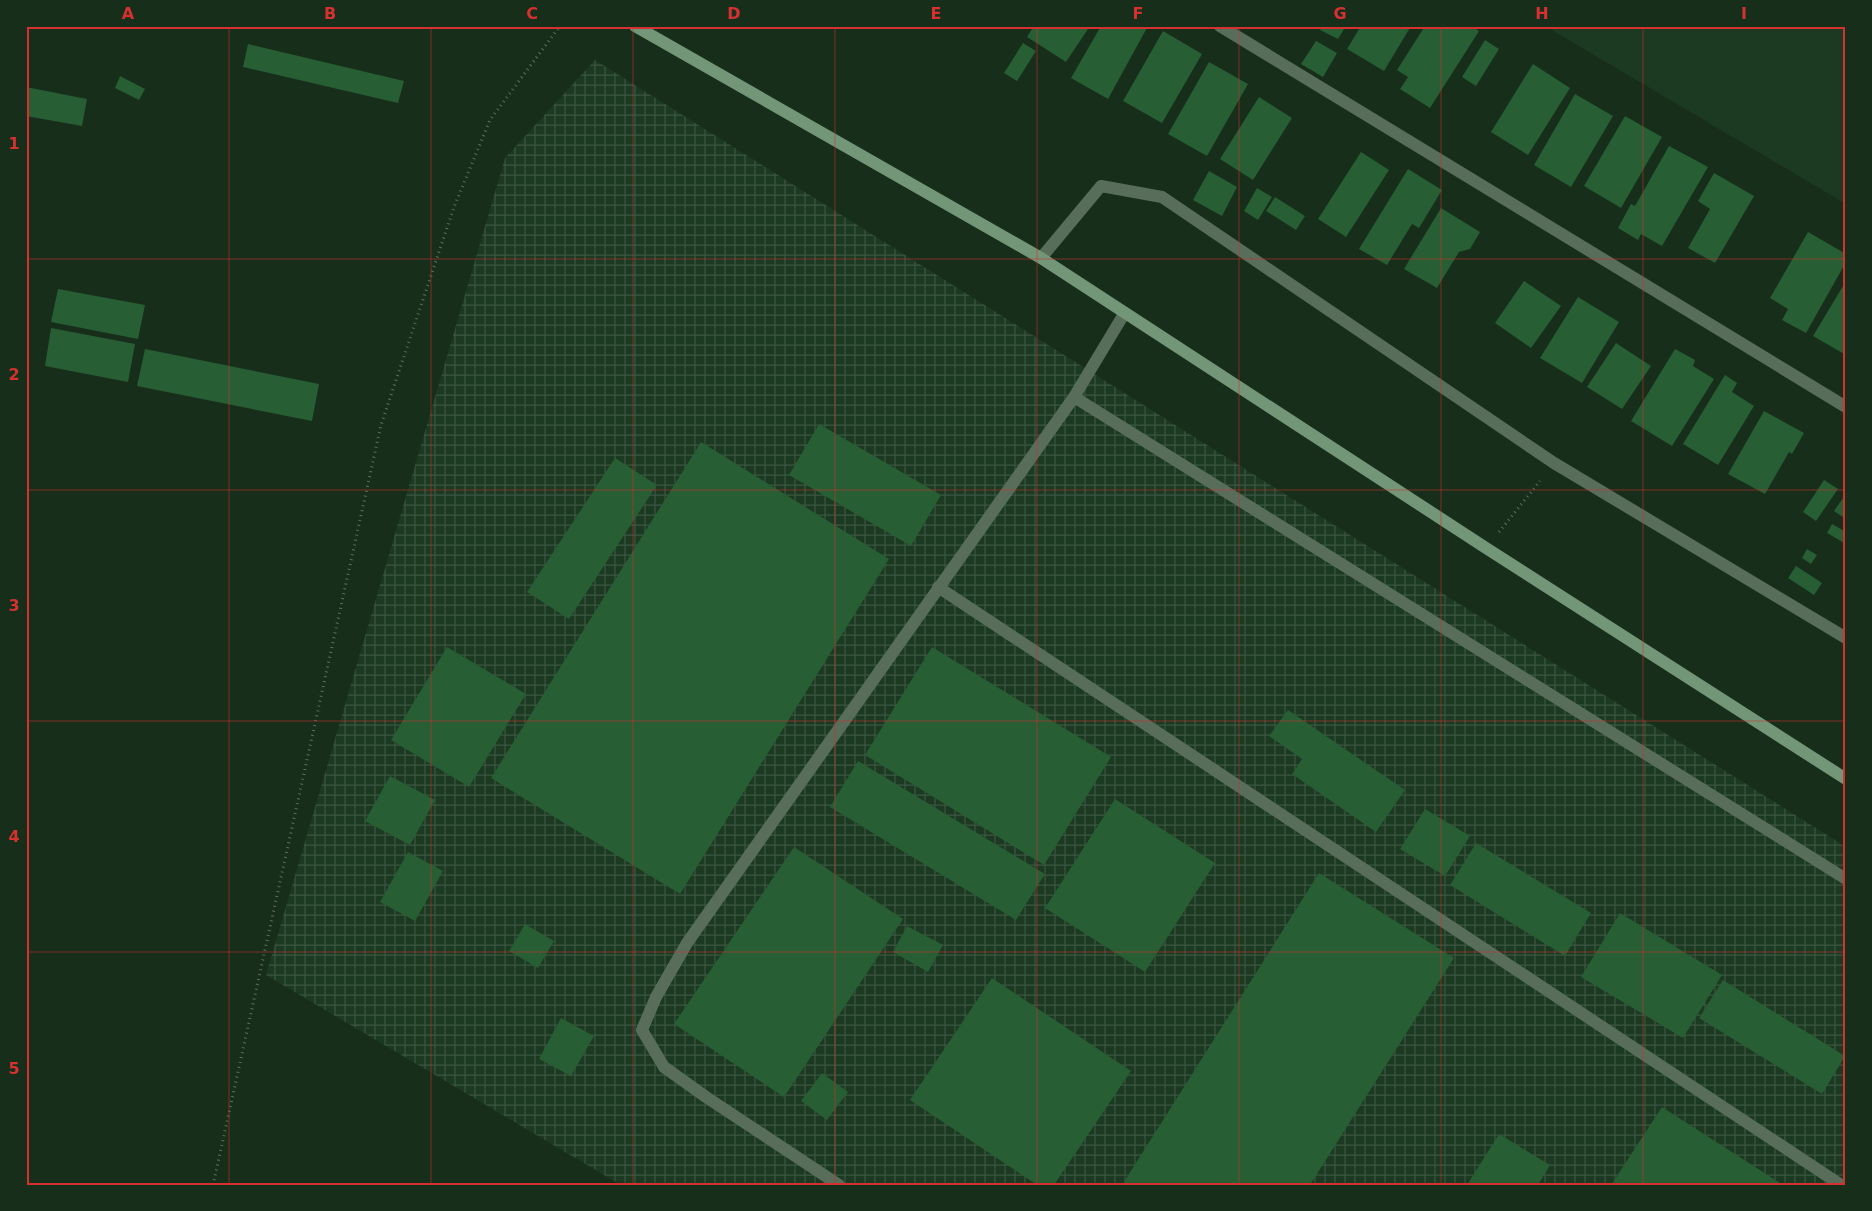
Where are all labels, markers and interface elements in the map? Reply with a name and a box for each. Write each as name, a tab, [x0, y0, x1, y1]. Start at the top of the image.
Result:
text: A	[122, 4, 135, 23]
text: B	[324, 4, 336, 23]
text: C	[526, 4, 538, 23]
text: D	[727, 4, 741, 23]
text: E	[931, 4, 941, 23]
text: F	[1133, 4, 1143, 23]
text: G	[1333, 4, 1347, 23]
text: H	[1535, 4, 1549, 23]
text: I	[1741, 4, 1747, 23]
text: 1	[8, 134, 20, 153]
text: 2	[8, 365, 20, 384]
text: 3	[8, 596, 20, 615]
text: 4	[8, 827, 20, 846]
text: 5	[8, 1059, 20, 1078]

